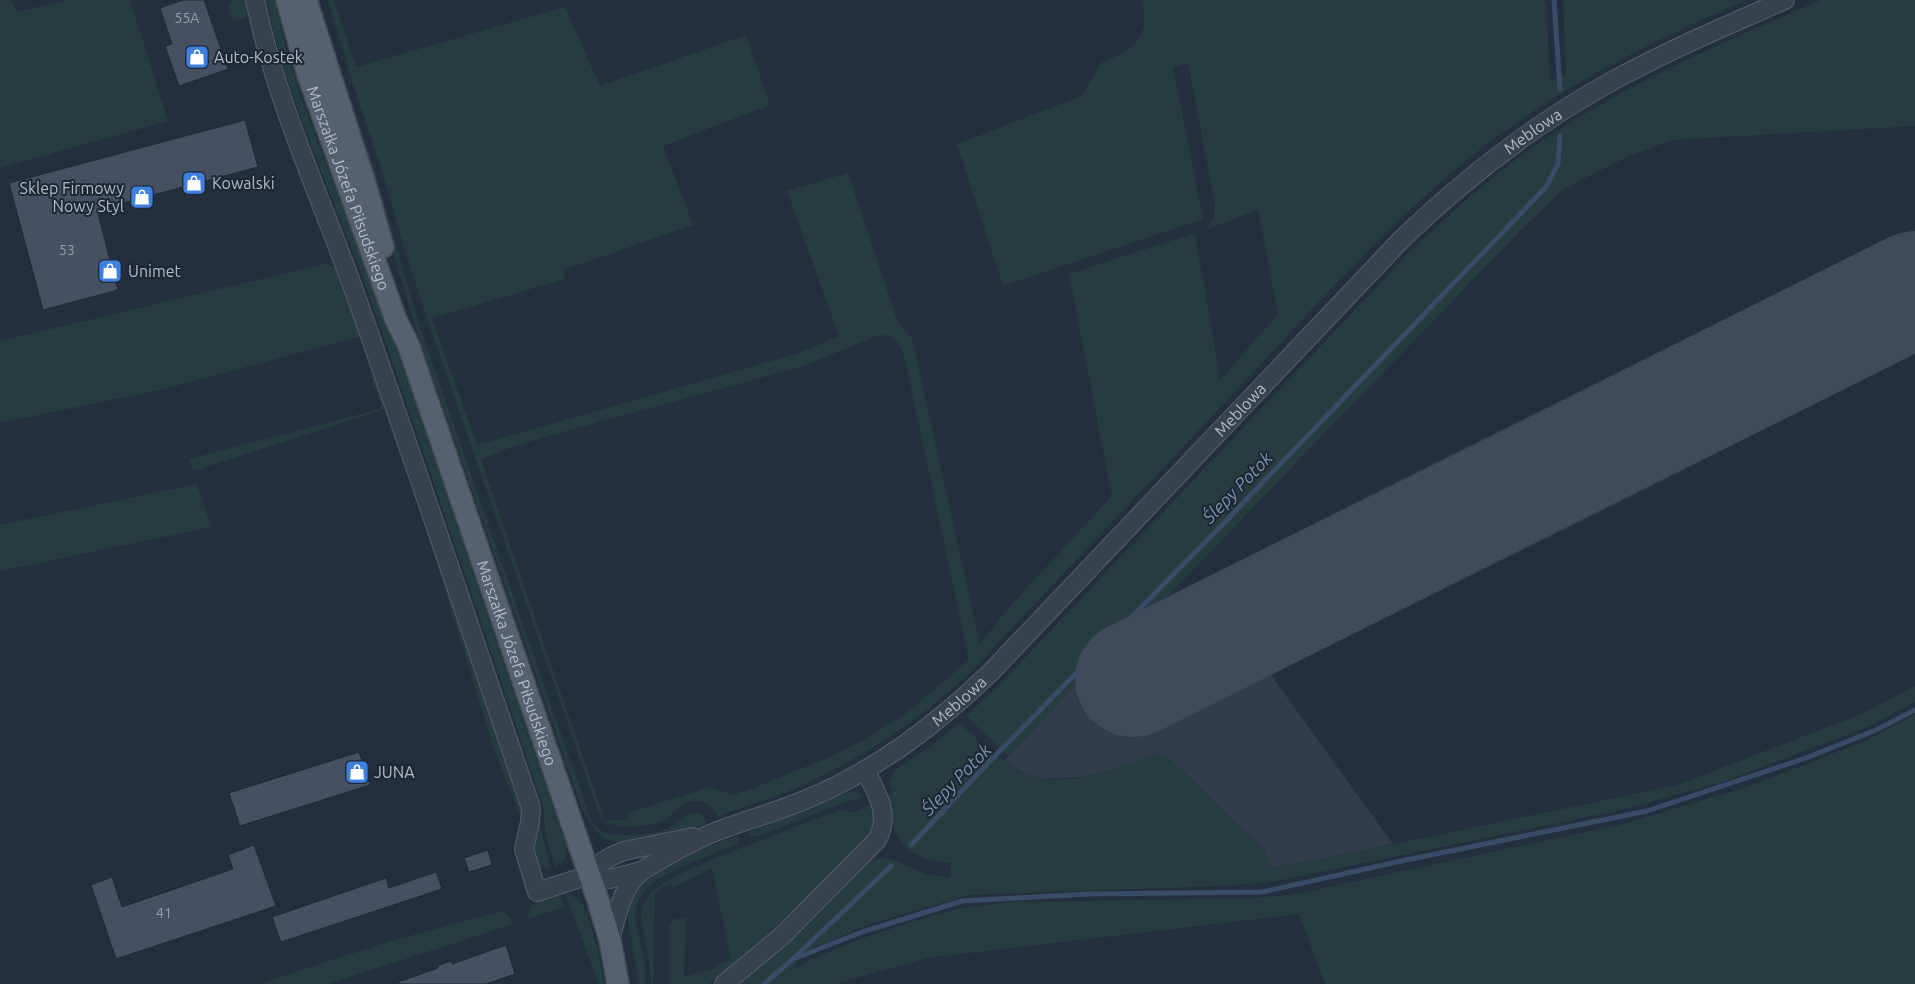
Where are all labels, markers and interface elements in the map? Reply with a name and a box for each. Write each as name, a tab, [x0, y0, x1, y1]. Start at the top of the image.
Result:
house number: 55A	[175, 10, 199, 26]
shop icon: Auto-Kostek	[184, 44, 210, 70]
place label: Auto-Kostek	[214, 48, 303, 66]
street label: Marszałka Józefa Piłsudskiego	[304, 83, 394, 293]
street label: Meblowa	[1500, 105, 1565, 157]
shop icon: Kowalski	[181, 170, 207, 196]
place label: Kowalski	[212, 174, 275, 192]
place label: Sklep Firmowy Nowy Styl	[20, 179, 124, 215]
shop icon: Sklep Firmowy Nowy Styl	[129, 184, 155, 210]
house number: 53	[59, 242, 75, 258]
shop icon: Unimet	[97, 258, 123, 284]
place label: Unimet	[128, 262, 182, 280]
street label: Meblowa	[1211, 379, 1269, 440]
water label: Ślepy Potok	[1197, 446, 1276, 528]
street label: Marszałka Józefa Piłsudskiego	[474, 558, 560, 768]
street label: Meblowa	[928, 672, 990, 730]
water label: Ślepy Potok	[916, 738, 995, 820]
shop icon: JUNA	[344, 759, 370, 785]
place label: JUNA	[374, 763, 415, 781]
house number: 41	[156, 905, 172, 921]

